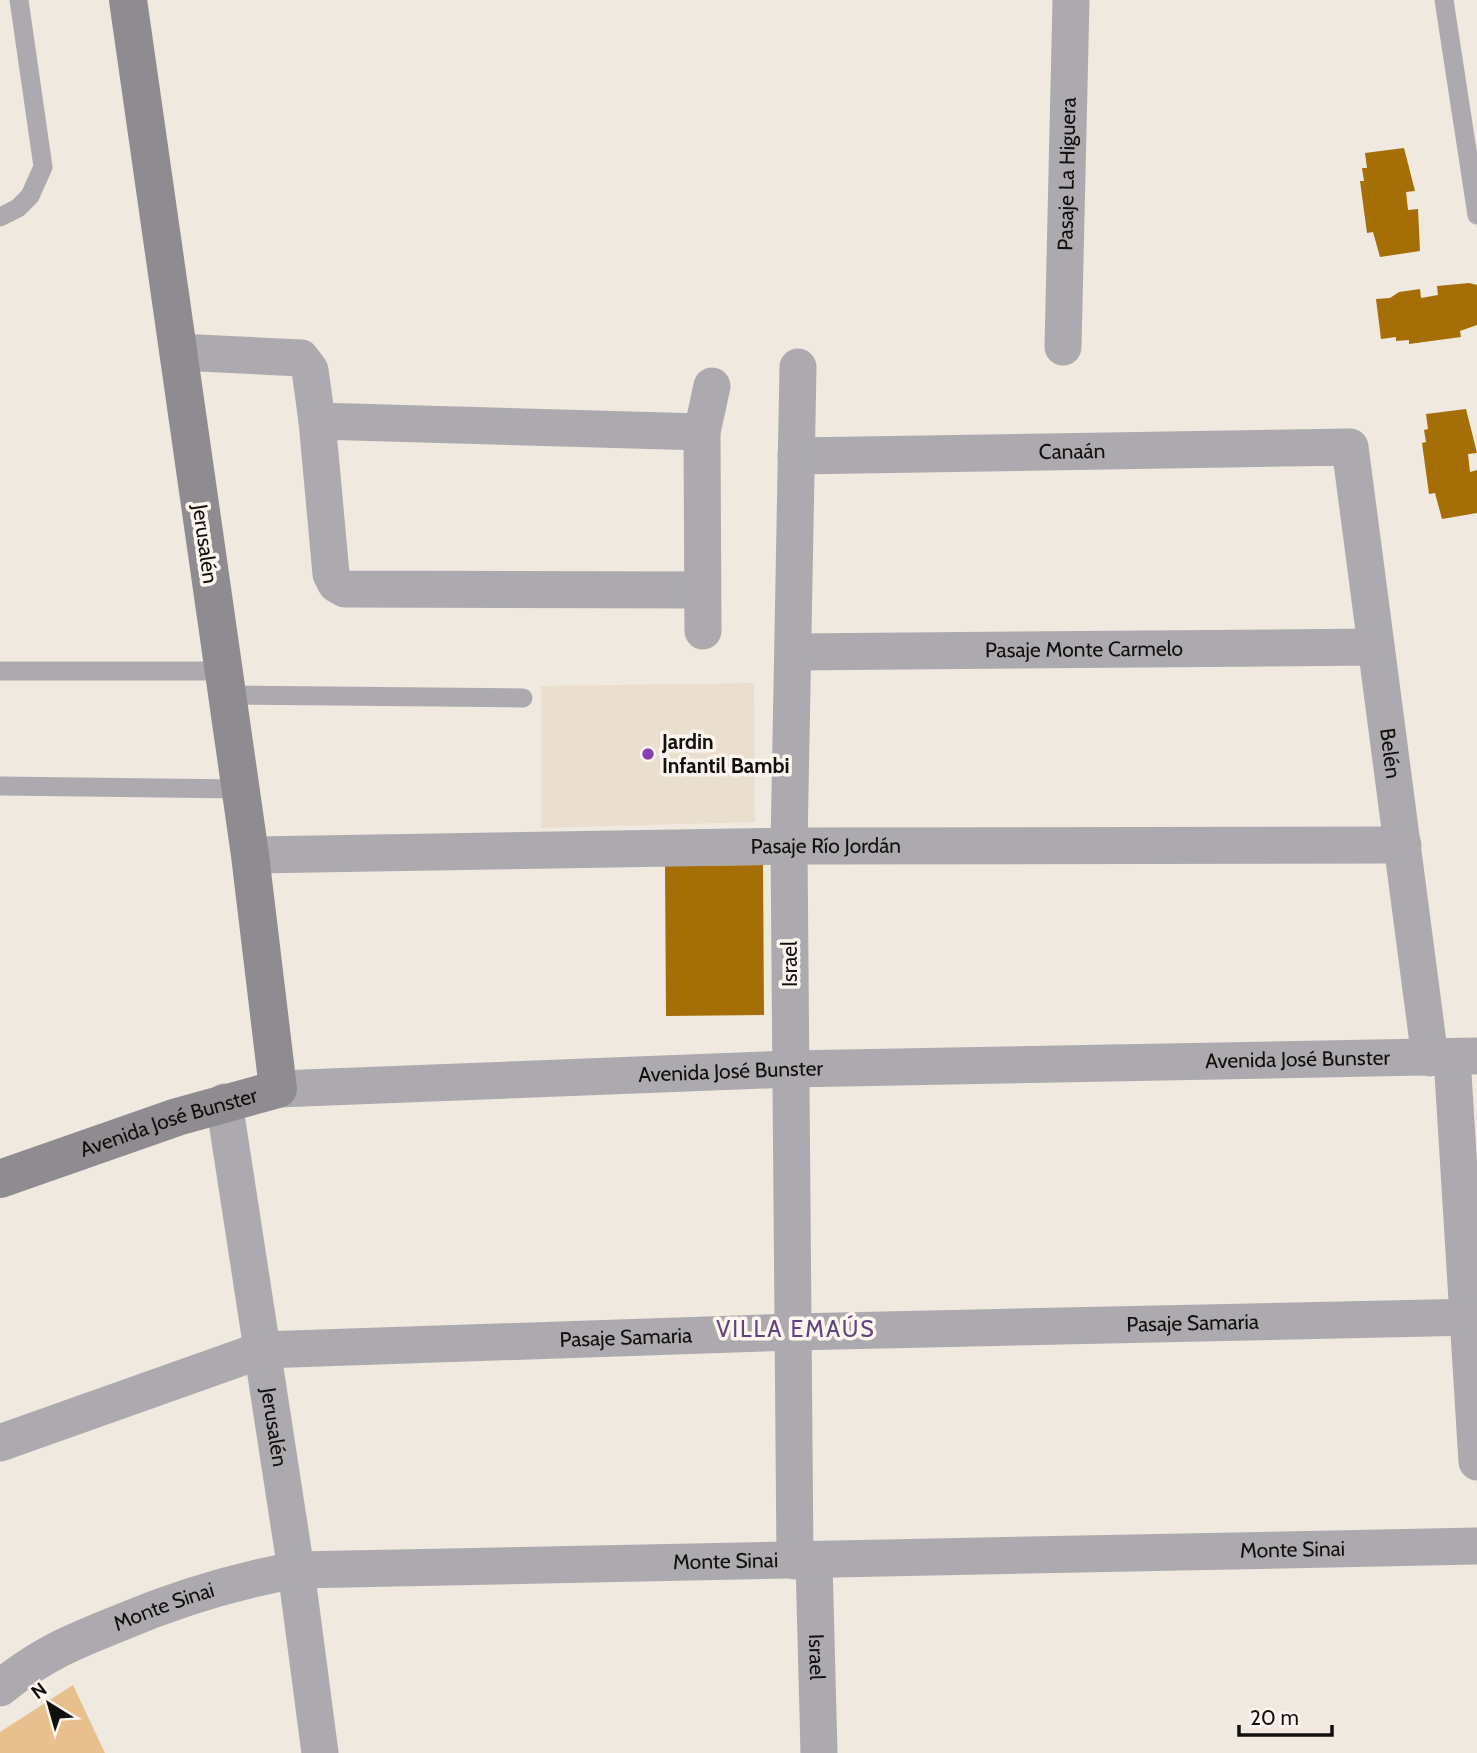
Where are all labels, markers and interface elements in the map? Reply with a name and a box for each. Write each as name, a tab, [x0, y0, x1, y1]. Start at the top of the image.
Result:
street label: Pasaje La Higuera	[1052, 97, 1081, 251]
street label: Canaán	[1038, 438, 1106, 464]
street label: Jerusalén	[187, 502, 223, 585]
street label: Pasaje Monte Carmelo	[985, 636, 1183, 663]
street label: Belén	[1375, 726, 1406, 780]
place label: Jardin Infantil Bambi	[661, 729, 790, 778]
marker: Jardin Infantil Bambi	[640, 746, 656, 762]
street label: Pasaje Río Jordán	[751, 833, 901, 859]
street label: Israel	[777, 941, 802, 987]
street label: Avenida José Bunster	[1205, 1045, 1391, 1073]
street label: Avenida José Bunster	[638, 1055, 824, 1087]
street label: Avenida José Bunster	[76, 1082, 260, 1162]
street label: Pasaje Samaria	[1126, 1309, 1259, 1337]
district label: VILLA EMAÚS	[716, 1314, 876, 1343]
street label: Pasaje Samaria	[559, 1322, 692, 1352]
street label: Jerusalén	[256, 1385, 293, 1468]
street label: Monte Sinai	[1240, 1536, 1345, 1563]
street label: Monte Sinai	[673, 1547, 778, 1574]
street label: Monte Sinai	[110, 1577, 217, 1636]
street label: Israel	[804, 1634, 830, 1680]
north arrow	[14, 1669, 84, 1739]
text: N	[27, 1678, 51, 1704]
scale bar	[1239, 1694, 1332, 1738]
text: 20 m	[1250, 1705, 1299, 1730]

